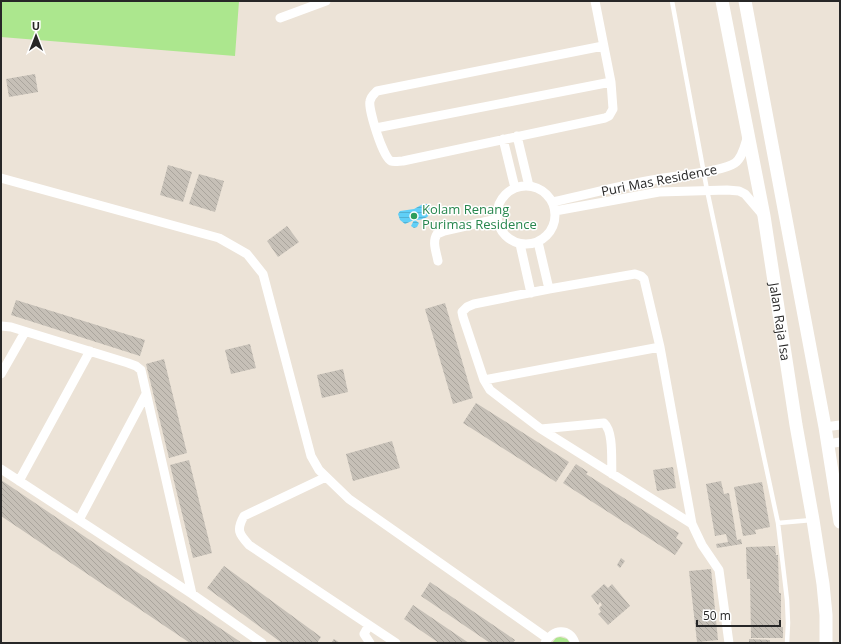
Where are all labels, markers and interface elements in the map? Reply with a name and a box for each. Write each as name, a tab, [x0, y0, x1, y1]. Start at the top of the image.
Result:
north arrow	[16, 16, 56, 56]
text: U	[32, 18, 40, 33]
street label: Puri Mas Residence	[599, 160, 719, 200]
place label: Kolam Renang Purimas Residence	[422, 200, 537, 233]
marker: Kolam Renang Purimas Residence	[409, 211, 419, 221]
street label: Jalan Raja Isa	[765, 279, 795, 362]
scale bar	[697, 602, 780, 628]
text: 50 m	[703, 607, 731, 624]

